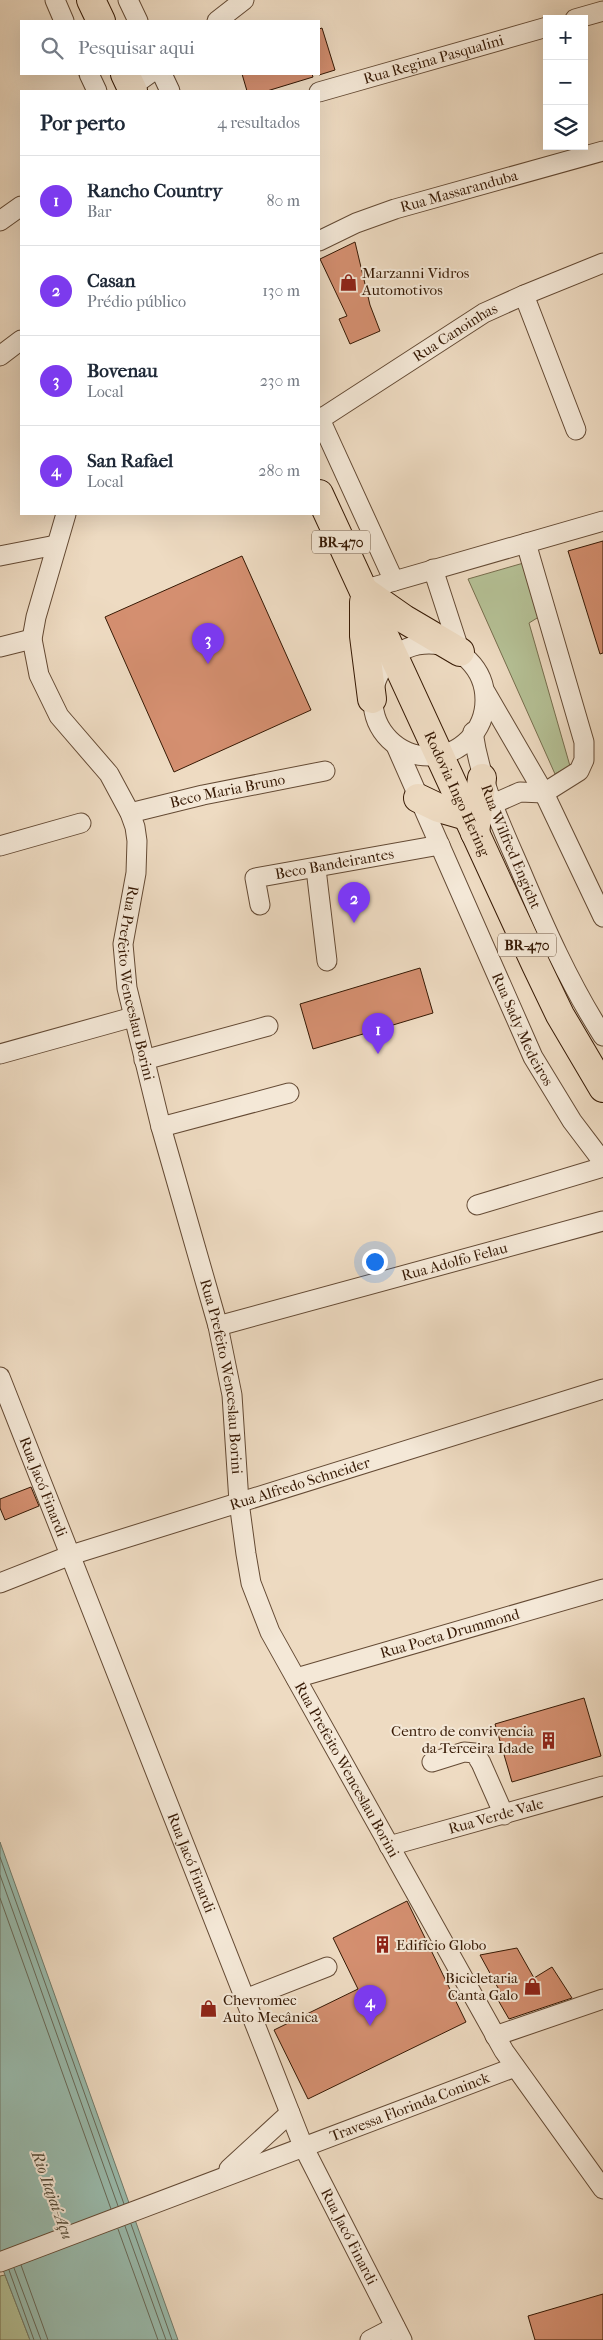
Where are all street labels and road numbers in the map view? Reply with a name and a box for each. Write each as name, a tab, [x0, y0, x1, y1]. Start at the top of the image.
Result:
street label: Rua Regina Pasqualini	[361, 31, 506, 88]
street label: Rua Massaranduba	[398, 166, 521, 216]
street label: Rua Canoinhas	[410, 299, 501, 366]
road number: BR-470	[312, 530, 370, 554]
street label: Rodovia Ingo Hering	[420, 728, 494, 860]
street label: Beco Maria Bruno	[168, 770, 287, 812]
street label: Rua Wilfred Engicht	[477, 782, 545, 912]
street label: Beco Bandeirantes	[273, 844, 396, 883]
street label: Rua Prefeito Wenceslau Borini	[114, 884, 158, 1083]
road number: BR-470	[498, 934, 556, 956]
street label: Rua Sady Medeiros	[488, 970, 558, 1090]
street label: Rua Adolfo Felau	[399, 1238, 510, 1285]
street label: Rua Prefeito Wenceslau Borini	[196, 1277, 246, 1475]
street label: Rua Jacó Finardi	[15, 1434, 71, 1540]
street label: Rua Alfredo Schneider	[227, 1453, 373, 1514]
street label: Rua Poeta Drummond	[378, 1604, 522, 1662]
street label: Rua Prefeito Wenceslau Borini	[291, 1679, 403, 1861]
street label: Rua Verde Vale	[446, 1794, 546, 1838]
street label: Rua Jacó Finardi	[164, 1810, 219, 1916]
street label: Travessa Florinda Coninck	[327, 2068, 492, 2145]
street label: Rua Jacó Finardi	[317, 2185, 381, 2288]

